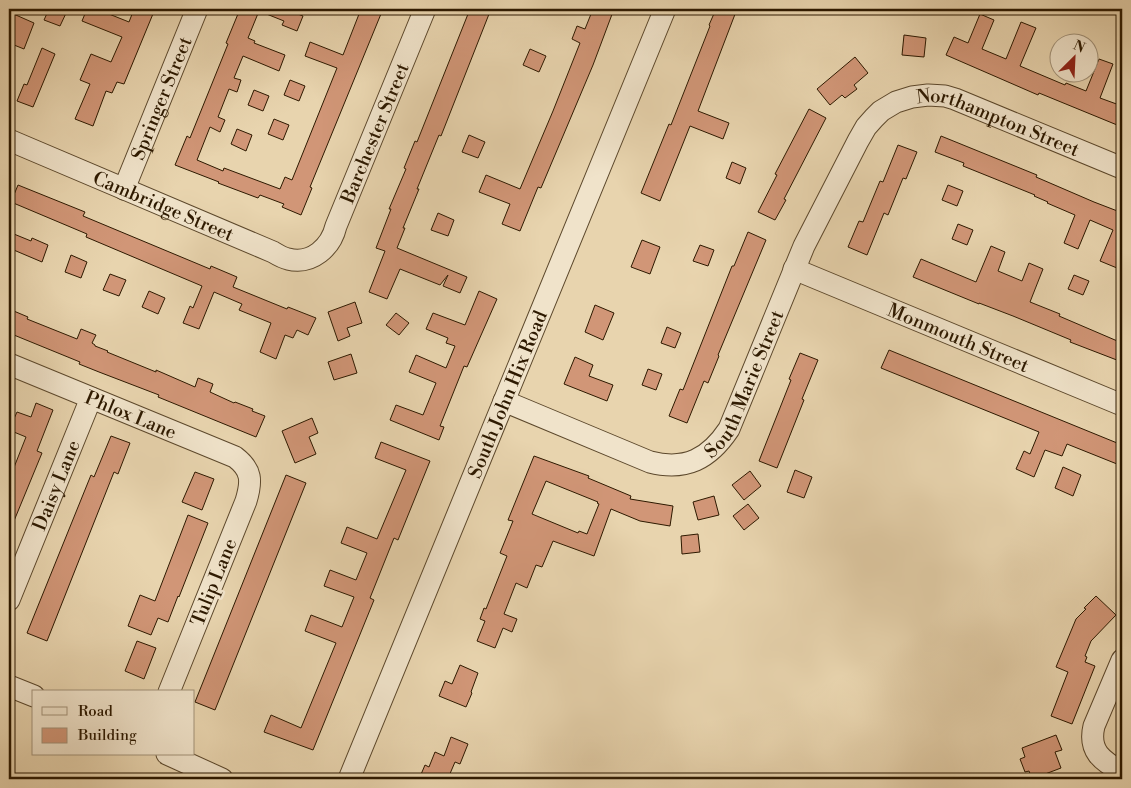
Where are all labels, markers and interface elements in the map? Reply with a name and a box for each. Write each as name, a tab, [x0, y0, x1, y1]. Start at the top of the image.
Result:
north arrow	[1048, 32, 1098, 82]
street label: Springer Street	[126, 33, 198, 164]
text: N	[1070, 37, 1088, 58]
street label: Barchester Street	[335, 59, 415, 208]
street label: Northampton Street	[915, 84, 1083, 162]
street label: Cambridge Street	[89, 166, 238, 247]
street label: Monmouth Street	[884, 298, 1033, 378]
street label: South Marie Street	[699, 306, 790, 464]
street label: South John Hix Road	[463, 307, 553, 482]
street label: Phlox Lane	[81, 386, 180, 445]
street label: Daisy Lane	[27, 437, 86, 534]
street label: Tulip Lane	[185, 535, 242, 630]
legend	[32, 690, 195, 756]
text: Road	[78, 702, 113, 721]
text: Building	[77, 726, 137, 745]

